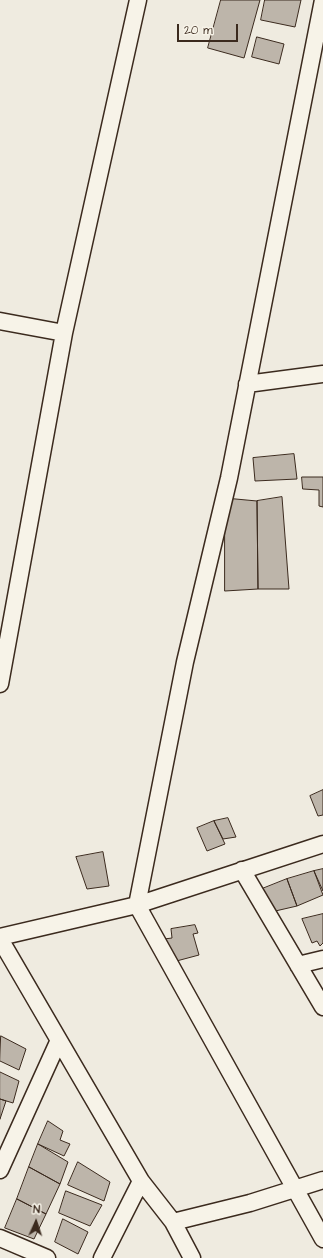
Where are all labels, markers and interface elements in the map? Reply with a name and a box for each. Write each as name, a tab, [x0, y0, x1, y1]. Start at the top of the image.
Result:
scale bar	[179, 16, 240, 42]
text: 20 m	[184, 22, 213, 39]
north arrow	[16, 1202, 56, 1242]
text: N	[33, 1202, 40, 1217]

